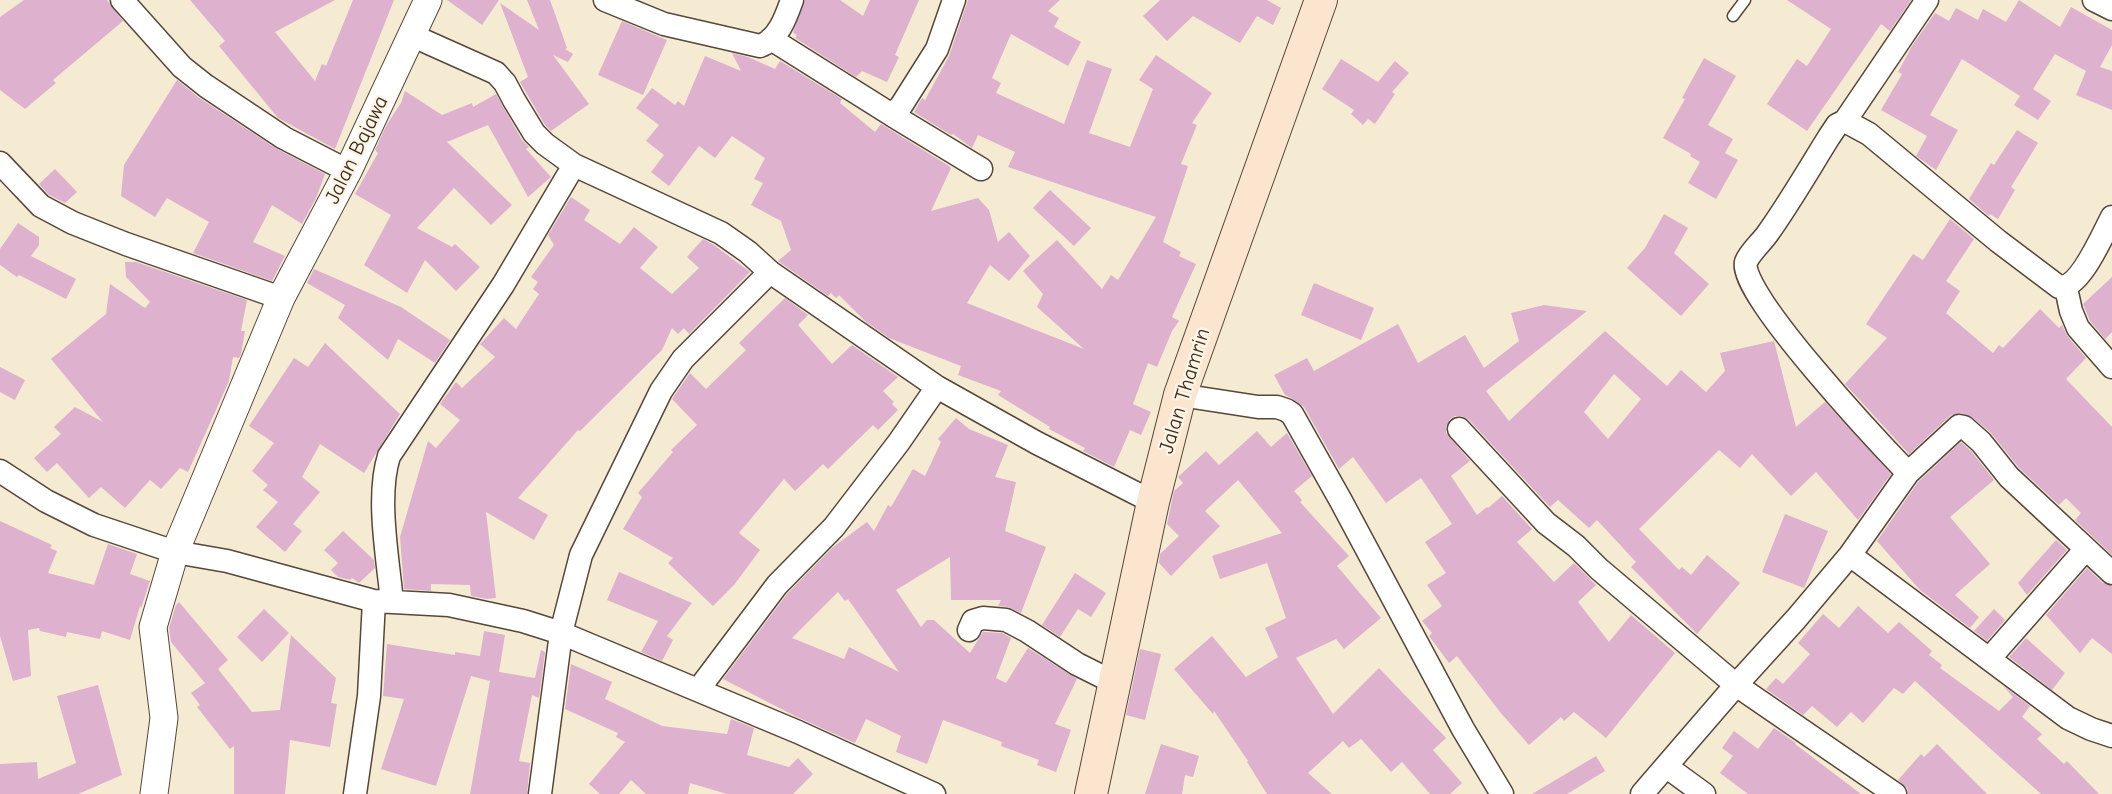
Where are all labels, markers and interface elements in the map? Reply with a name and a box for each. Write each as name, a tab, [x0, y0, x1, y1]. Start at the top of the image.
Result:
street label: Jalan Bajawa	[320, 92, 394, 208]
street label: Jalan Thamrin	[1154, 325, 1216, 457]

